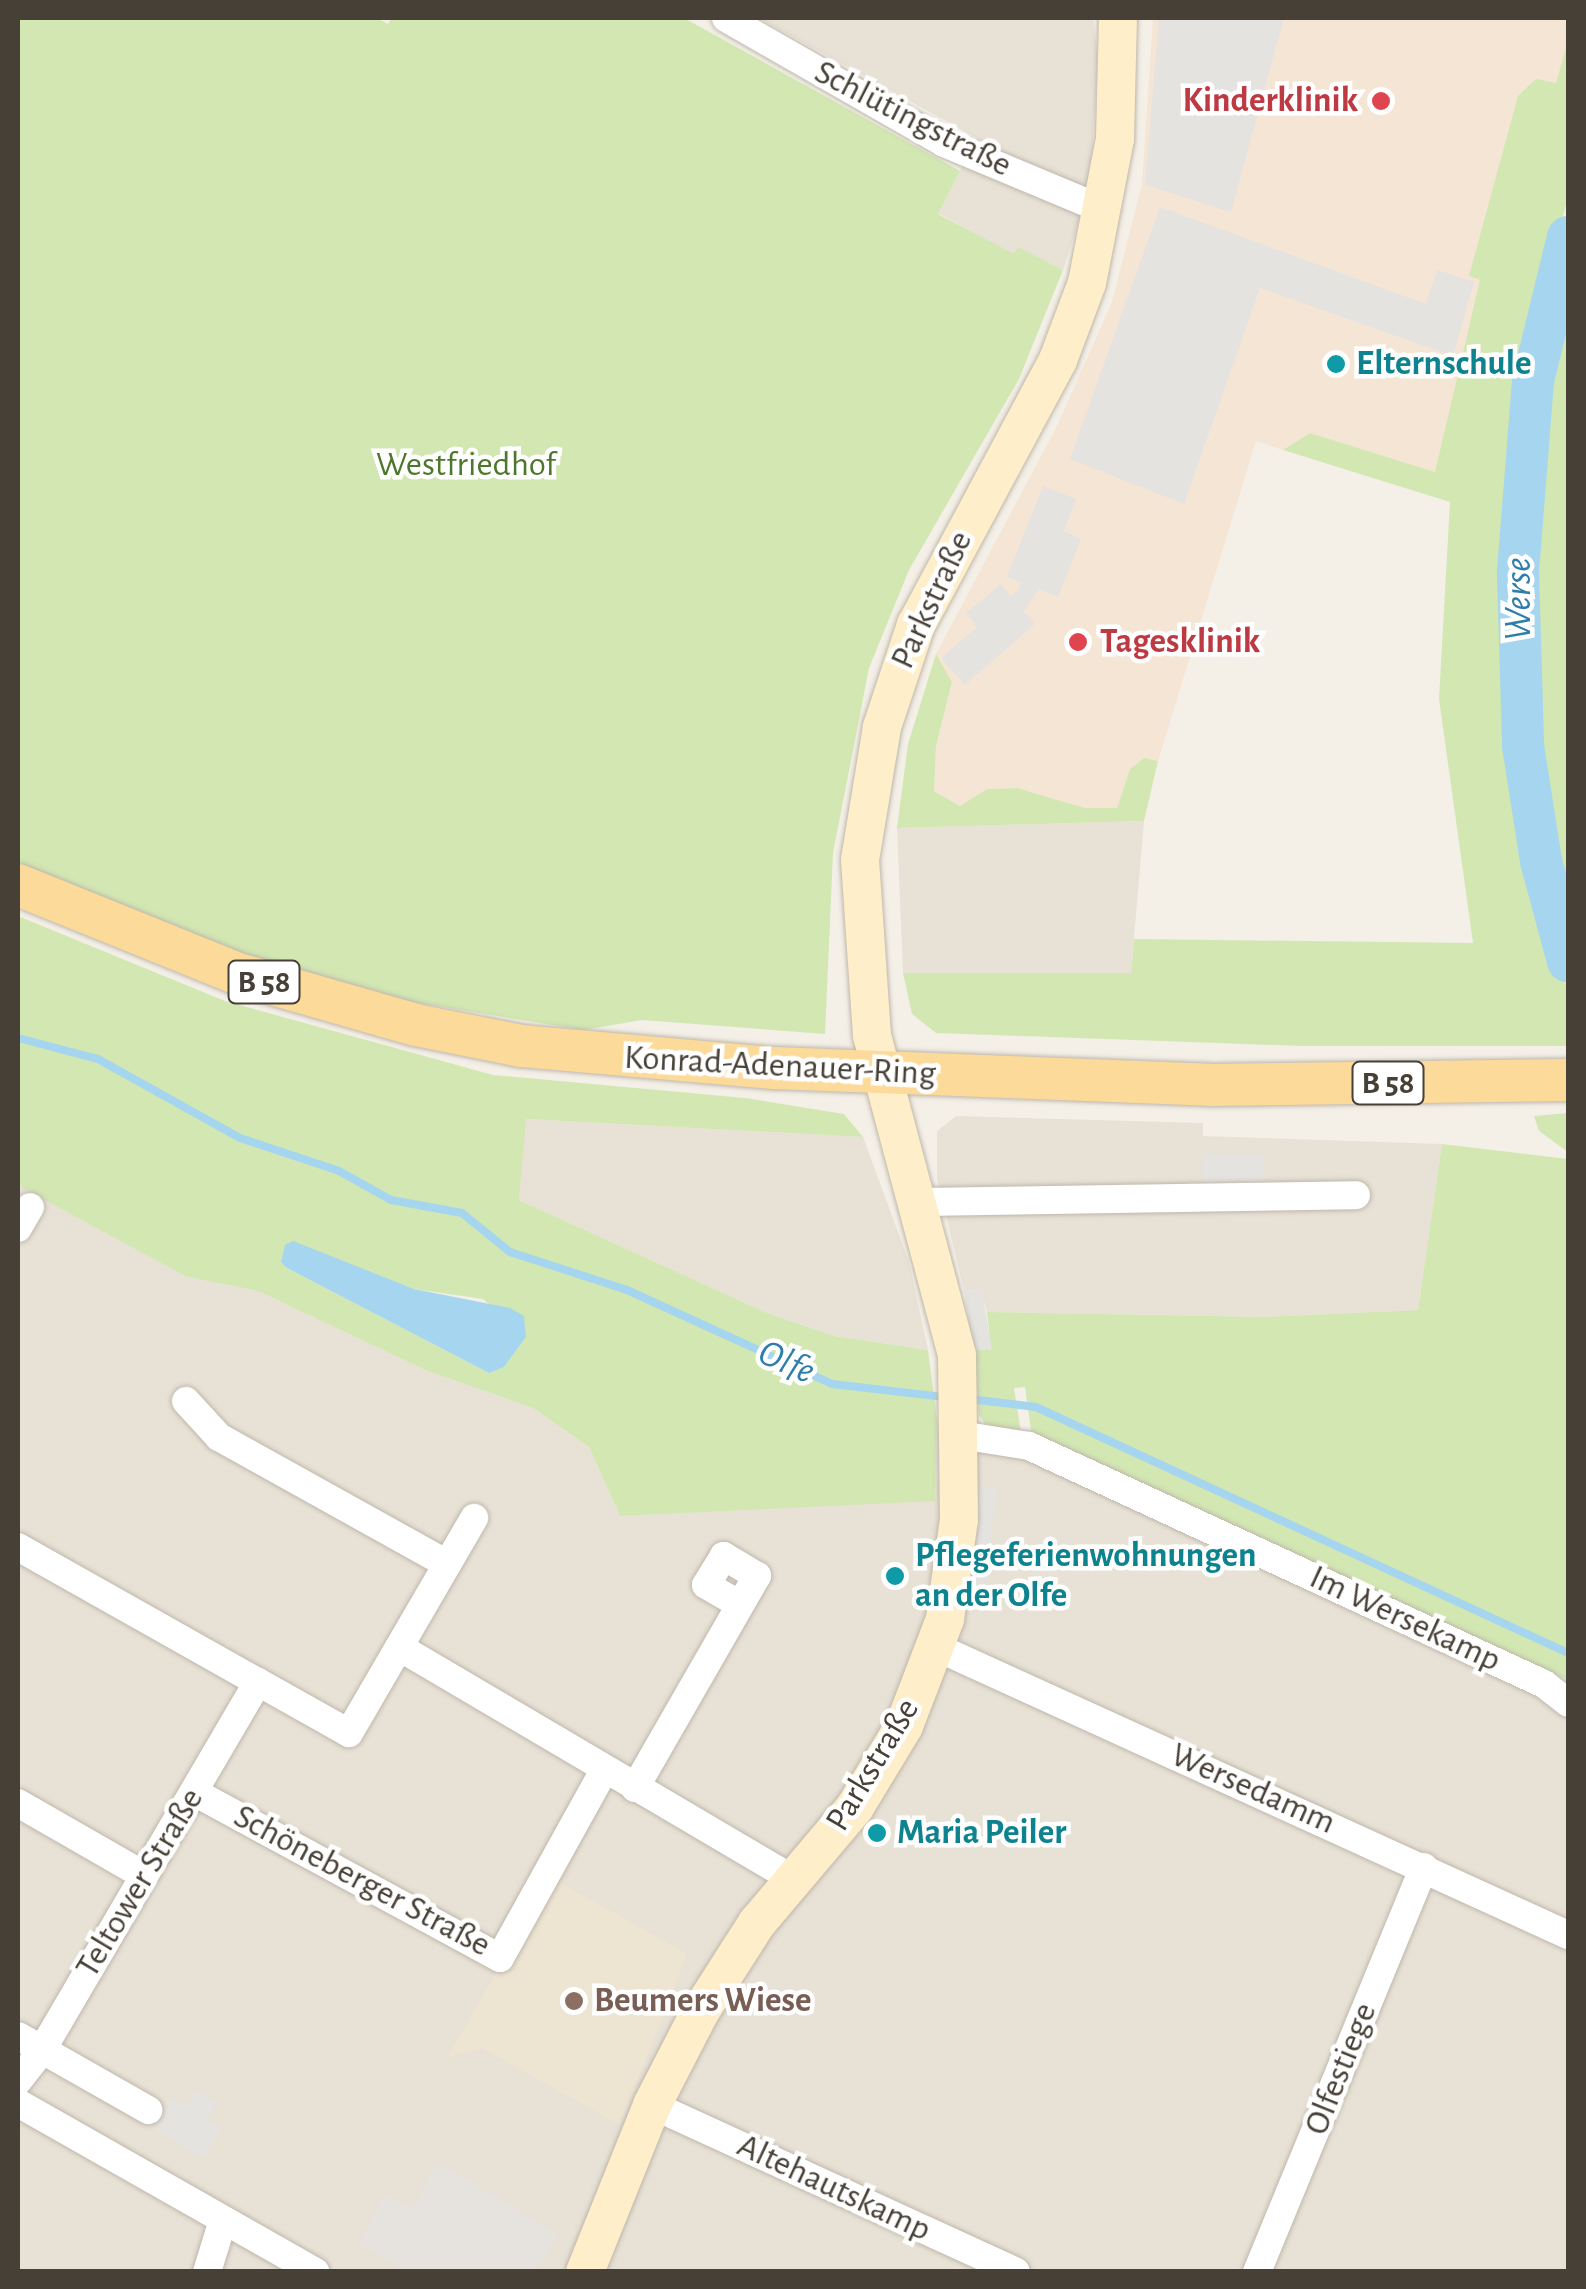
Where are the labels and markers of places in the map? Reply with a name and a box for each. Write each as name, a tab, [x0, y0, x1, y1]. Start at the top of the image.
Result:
place label: Kinderklinik	[1182, 80, 1358, 122]
marker: Kinderklinik	[1368, 88, 1394, 114]
place label: Elternschule	[1356, 343, 1532, 385]
marker: Elternschule	[1325, 353, 1347, 375]
place label: Tagesklinik	[1100, 621, 1260, 663]
marker: Tagesklinik	[1065, 629, 1091, 655]
place label: Pflegeferienwohnungen an der Olfe	[915, 1535, 1257, 1617]
marker: Pflegeferienwohnungen an der Olfe	[884, 1565, 906, 1587]
place label: Maria Peiler	[897, 1812, 1066, 1854]
marker: Maria Peiler	[866, 1822, 888, 1844]
place label: Beumers Wiese	[594, 1980, 812, 2022]
marker: Beumers Wiese	[563, 1990, 585, 2012]

